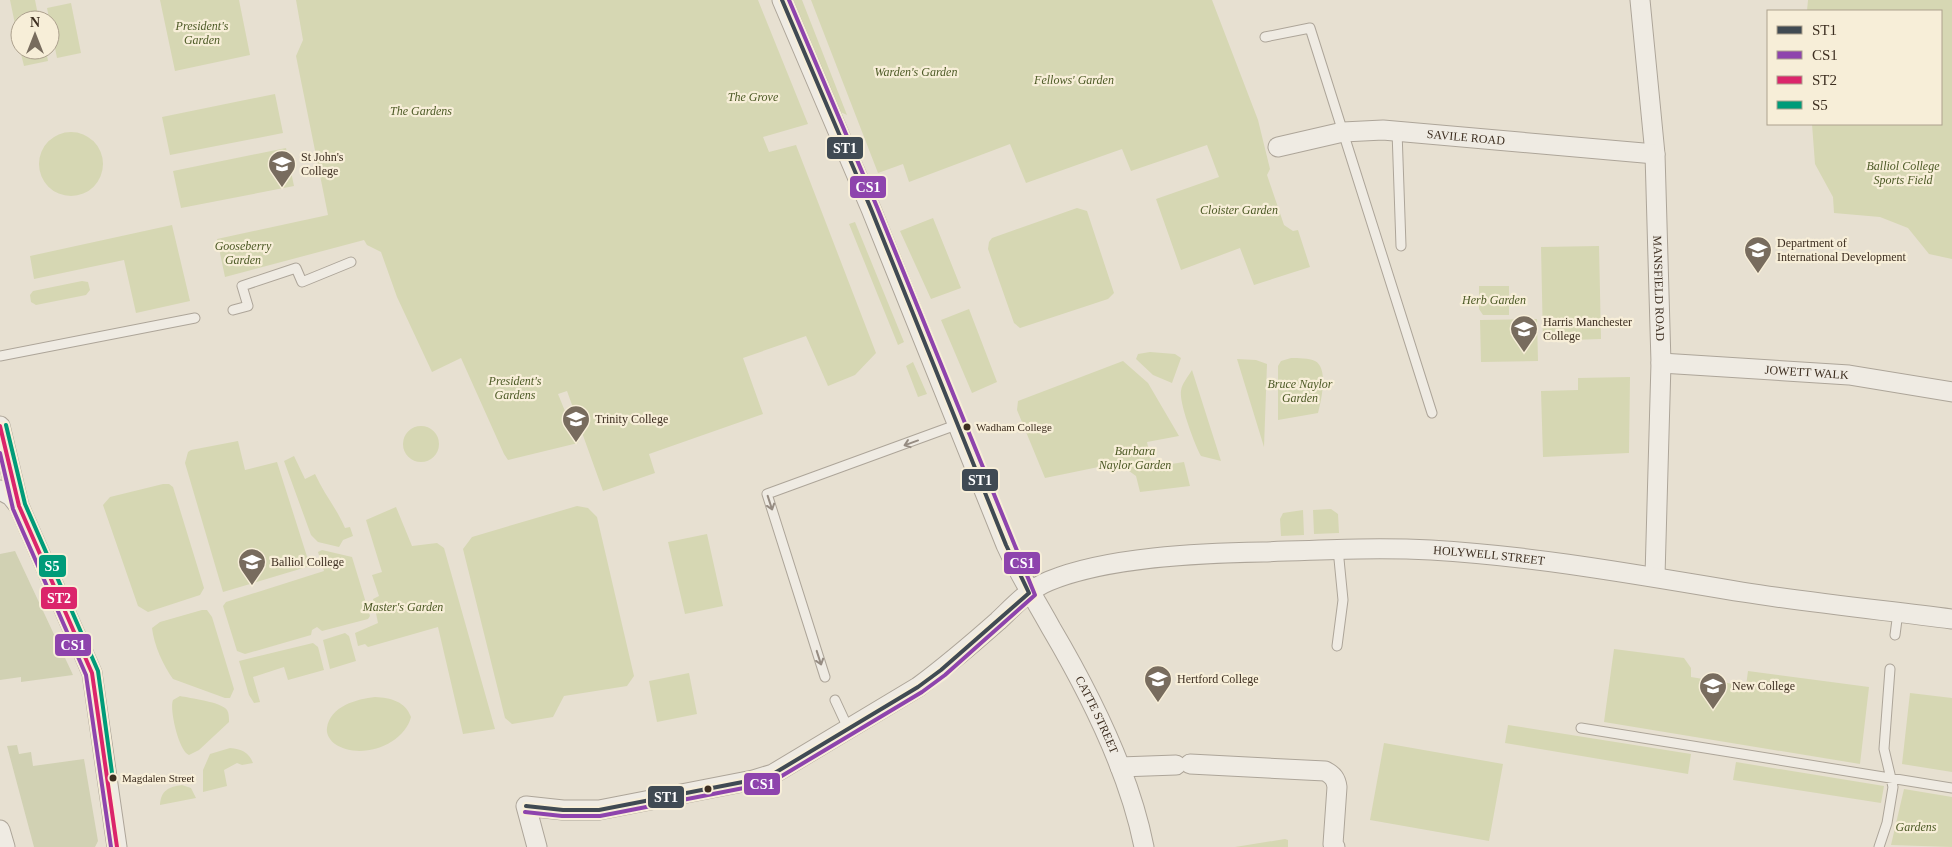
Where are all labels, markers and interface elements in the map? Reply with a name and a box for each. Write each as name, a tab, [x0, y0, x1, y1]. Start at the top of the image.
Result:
north arrow	[10, 10, 60, 60]
legend	[1767, 10, 1942, 125]
text: N	[30, 15, 40, 30]
park label: President's Garden	[175, 19, 229, 47]
text: ST1	[1812, 22, 1837, 38]
text: CS1	[1812, 47, 1838, 63]
park label: Warden's Garden	[875, 65, 957, 79]
text: ST2	[1812, 72, 1837, 88]
park label: Fellows' Garden	[1033, 73, 1114, 87]
park label: The Grove	[728, 90, 779, 104]
text: S5	[1812, 97, 1828, 113]
park label: The Gardens	[390, 104, 452, 118]
street label: SAVILE ROAD	[1426, 127, 1506, 148]
line badge: ST1	[826, 136, 864, 160]
text: ST1	[833, 141, 857, 156]
school or university icon: St John's College	[267, 149, 297, 188]
place label: St John's College	[301, 150, 344, 178]
park label: Balliol College Sports Field	[1867, 159, 1940, 187]
line badge: CS1	[849, 175, 887, 199]
text: CS1	[856, 180, 880, 195]
park label: Cloister Garden	[1200, 203, 1278, 217]
street label: MANSFIELD ROAD	[1650, 235, 1667, 342]
school or university icon: Department of International Development	[1743, 235, 1773, 274]
place label: Department of International Development	[1777, 236, 1907, 264]
park label: Gooseberry Garden	[215, 239, 272, 267]
park label: Herb Garden	[1461, 293, 1526, 307]
school or university icon: Harris Manchester College	[1509, 314, 1539, 353]
place label: Harris Manchester College	[1543, 315, 1632, 343]
street label: JOWETT WALK	[1764, 363, 1849, 382]
park label: President's Gardens	[488, 374, 542, 402]
park label: Bruce Naylor Garden	[1268, 377, 1333, 405]
school or university icon: Trinity College	[561, 404, 591, 443]
place label: Trinity College	[595, 412, 668, 426]
place label: Wadham College	[976, 421, 1052, 433]
marker: Wadham College	[962, 422, 972, 432]
one-way arrow	[904, 439, 919, 448]
park label: Barbara Naylor Garden	[1098, 444, 1171, 472]
line badge: ST1	[961, 468, 999, 492]
text: ST1	[968, 473, 992, 488]
one-way arrow	[765, 495, 775, 511]
street label: HOLYWELL STREET	[1433, 543, 1546, 568]
school or university icon: Balliol College	[237, 547, 267, 586]
line badge: CS1	[1003, 551, 1041, 575]
line badge: S5	[38, 554, 67, 578]
place label: Balliol College	[271, 555, 344, 569]
text: CS1	[1010, 556, 1034, 571]
text: S5	[45, 559, 59, 574]
line badge: ST2	[40, 586, 78, 610]
text: ST2	[47, 591, 71, 606]
park label: Master's Garden	[362, 600, 443, 614]
line badge: CS1	[54, 633, 92, 657]
text: CS1	[61, 638, 85, 653]
one-way arrow	[815, 649, 825, 665]
school or university icon: Hertford College	[1143, 664, 1173, 703]
school or university icon: New College	[1698, 671, 1728, 710]
place label: Hertford College	[1177, 672, 1259, 686]
street label: CATTE STREET	[1072, 674, 1122, 756]
place label: New College	[1732, 679, 1795, 693]
place label: Magdalen Street	[122, 772, 194, 784]
line badge: CS1	[743, 772, 781, 796]
marker: Magdalen Street	[108, 773, 118, 783]
text: CS1	[750, 777, 774, 792]
unlabelled marker	[703, 784, 713, 794]
line badge: ST1	[647, 785, 685, 809]
text: ST1	[654, 790, 678, 805]
park label: Gardens	[1896, 820, 1937, 834]

